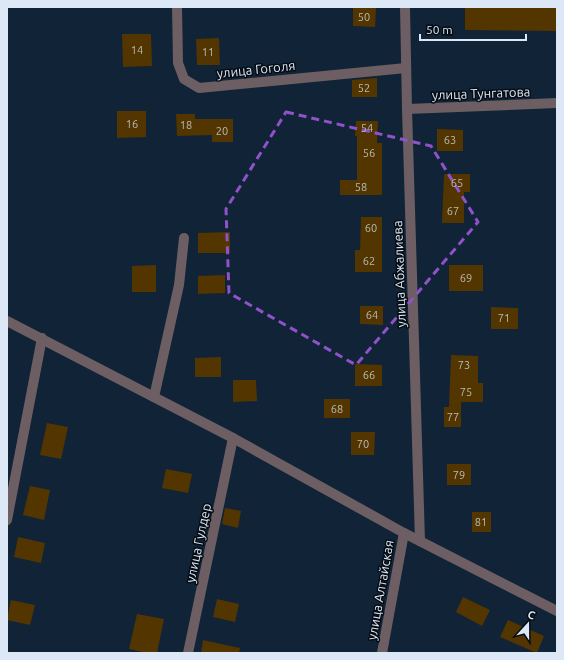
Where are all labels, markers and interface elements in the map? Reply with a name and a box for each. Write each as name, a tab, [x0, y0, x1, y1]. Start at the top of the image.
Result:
house number: 50	[358, 11, 370, 23]
scale bar	[420, 16, 526, 42]
text: 50 m	[426, 23, 453, 36]
house number: 14	[131, 44, 143, 56]
house number: 11	[202, 46, 214, 58]
street label: улица Гоголя	[216, 58, 296, 80]
house number: 52	[358, 82, 370, 94]
street label: улица Тунгатова	[431, 84, 531, 102]
house number: 16	[126, 118, 138, 130]
house number: 18	[180, 119, 192, 131]
house number: 54	[361, 122, 373, 134]
house number: 20	[216, 125, 228, 137]
house number: 63	[444, 134, 456, 146]
house number: 56	[363, 147, 375, 159]
house number: 65	[451, 177, 463, 189]
house number: 58	[355, 181, 367, 193]
house number: 67	[447, 205, 459, 217]
street label: улица Абжалиева	[390, 220, 408, 328]
house number: 60	[365, 222, 377, 234]
house number: 62	[363, 255, 375, 267]
house number: 69	[460, 272, 472, 284]
house number: 64	[366, 309, 378, 321]
house number: 71	[498, 312, 510, 324]
house number: 73	[458, 359, 470, 371]
house number: 66	[363, 369, 375, 381]
house number: 75	[460, 386, 472, 398]
house number: 68	[331, 403, 343, 415]
house number: 77	[447, 411, 459, 423]
house number: 70	[357, 438, 369, 450]
house number: 79	[453, 469, 465, 481]
street label: улица Гулдер	[183, 502, 213, 584]
house number: 81	[475, 516, 487, 528]
street label: улица Алтайская	[364, 539, 396, 641]
north arrow	[508, 604, 548, 644]
text: С	[526, 608, 537, 622]

